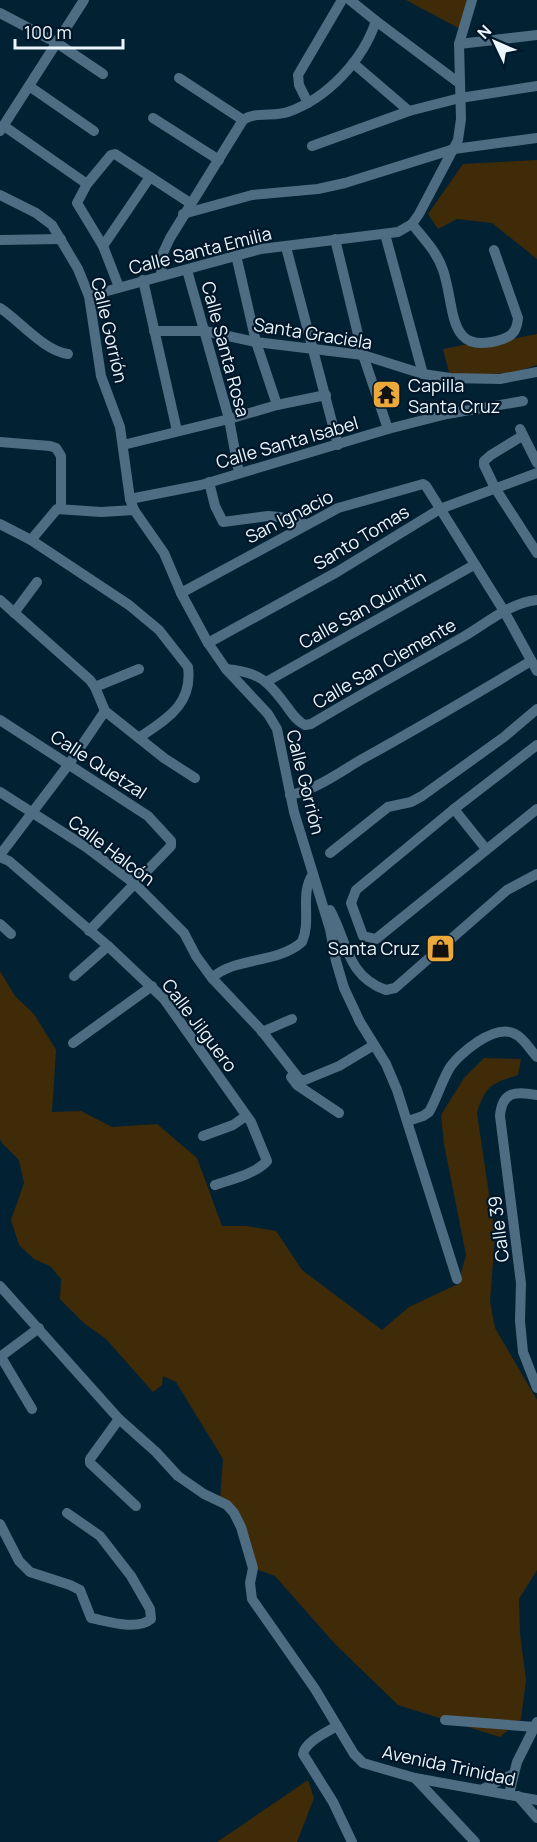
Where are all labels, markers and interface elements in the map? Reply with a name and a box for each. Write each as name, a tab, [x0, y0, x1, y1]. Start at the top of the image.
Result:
scale bar	[15, 12, 123, 50]
north arrow	[465, 12, 525, 72]
text: 100 m	[24, 20, 72, 44]
text: N	[472, 20, 496, 43]
street label: Calle Santa Emilia	[126, 221, 274, 279]
street label: Calle Gorrión	[86, 275, 134, 385]
street label: Calle Santa Rosa	[196, 279, 256, 419]
street label: Santa Graciela	[252, 312, 374, 354]
place label: Capilla Santa Cruz	[408, 373, 500, 418]
temple icon: Capilla Santa Cruz	[371, 379, 403, 411]
street label: Calle Santa Isabel	[213, 410, 361, 474]
street label: San Ignacio	[241, 484, 337, 548]
street label: Santo Tomas	[309, 499, 413, 575]
street label: Calle San Quintín	[294, 564, 430, 654]
street label: Calle San Clemente	[308, 612, 460, 714]
street label: Calle Quetzal	[46, 724, 152, 804]
street label: Calle Gorrión	[281, 727, 331, 837]
street label: Calle Halcón	[64, 809, 160, 891]
shop icon: Santa Cruz	[425, 932, 457, 964]
place label: Santa Cruz	[328, 936, 420, 960]
street label: Calle Jilguero	[157, 973, 243, 1077]
street label: Calle 39	[482, 1195, 514, 1263]
street label: Avenida Trinidad	[380, 1739, 518, 1791]

